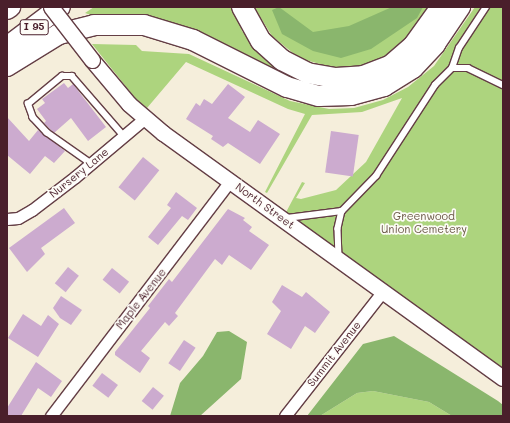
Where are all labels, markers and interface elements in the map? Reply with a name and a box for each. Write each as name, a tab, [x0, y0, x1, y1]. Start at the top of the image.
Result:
road number: I 95	[19, 19, 49, 35]
street label: Nursery Lane	[47, 145, 111, 201]
street label: North Street	[233, 180, 297, 232]
park label: Greenwood Union Cemetery	[381, 210, 467, 236]
street label: Maple Avenue	[113, 266, 169, 332]
street label: Summit Avenue	[304, 319, 364, 389]

